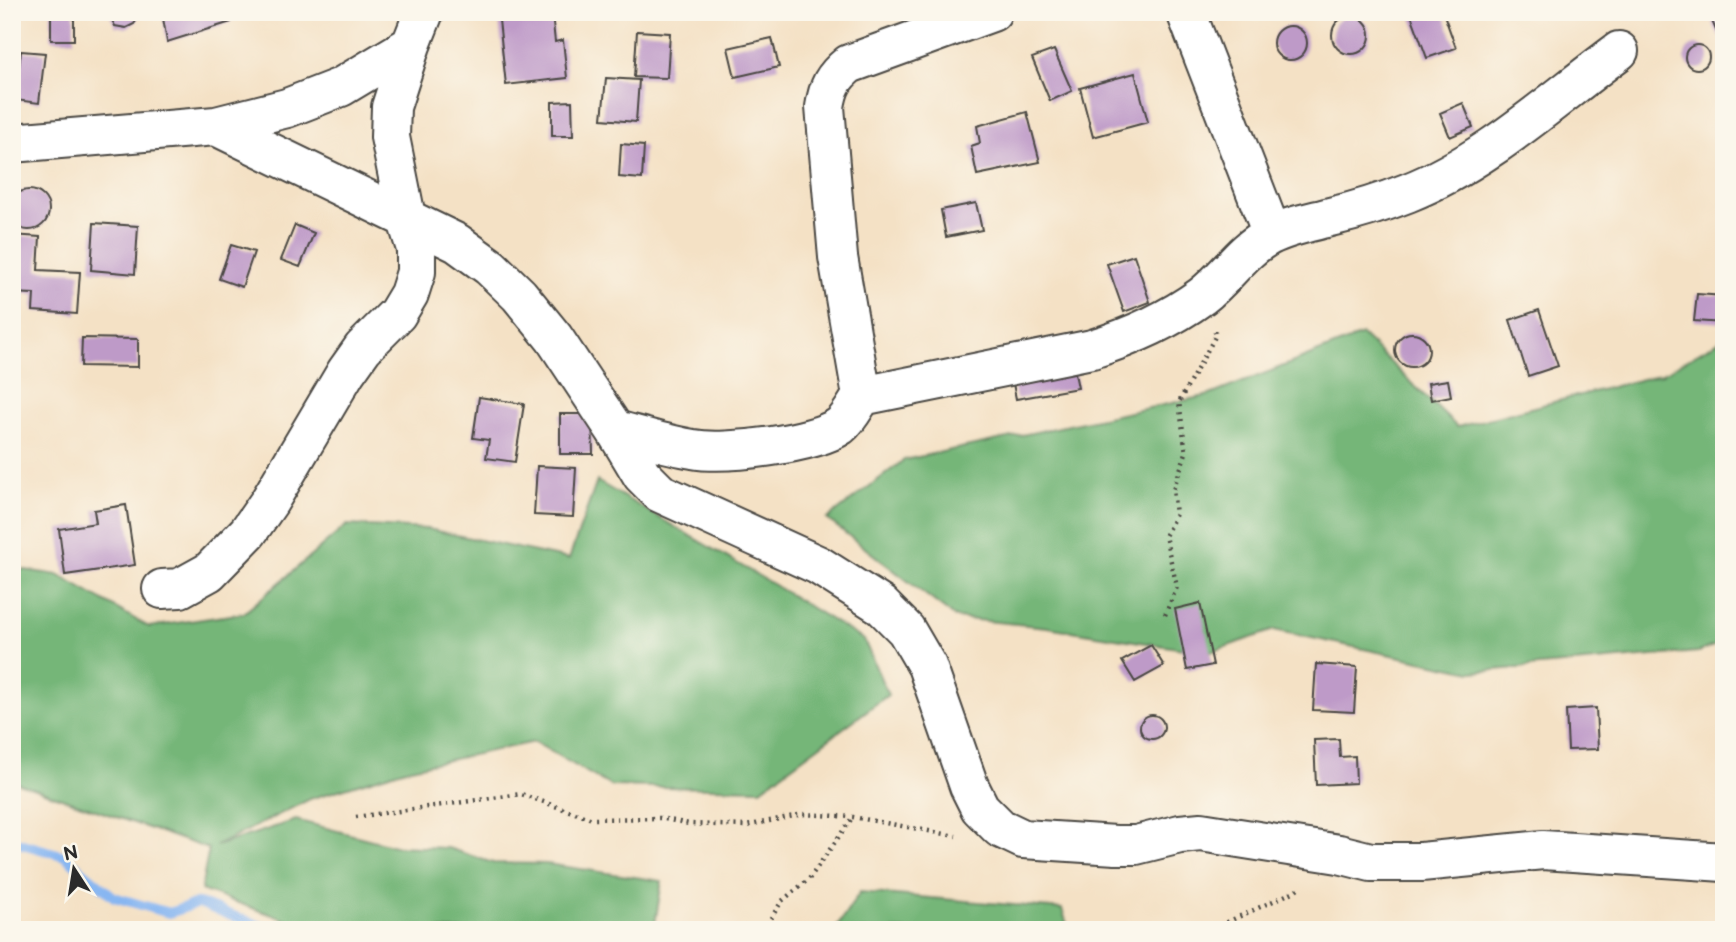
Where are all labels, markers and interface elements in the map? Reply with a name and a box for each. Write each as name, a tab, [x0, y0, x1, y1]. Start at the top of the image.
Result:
north arrow	[38, 834, 108, 904]
text: N	[61, 841, 80, 867]

